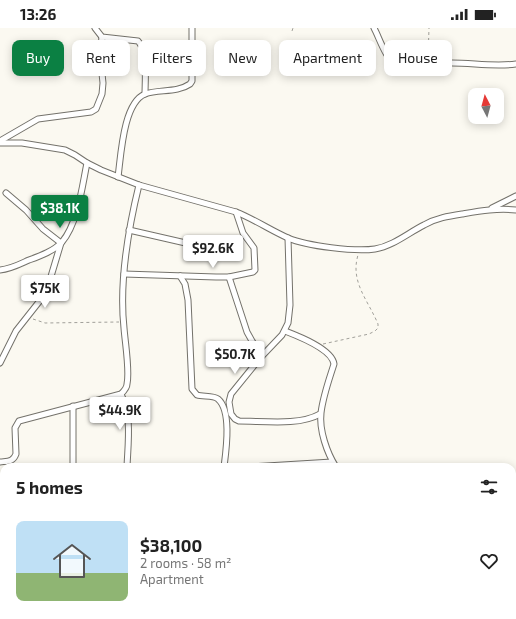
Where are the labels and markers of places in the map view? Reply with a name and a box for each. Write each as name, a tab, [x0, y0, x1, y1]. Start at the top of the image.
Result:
pin: $38.1K	[27, 195, 93, 229]
pin: $92.6K	[180, 235, 246, 269]
pin: $75K	[21, 275, 69, 309]
pin: $50.7K	[202, 341, 268, 375]
pin: $44.9K	[87, 397, 153, 431]

